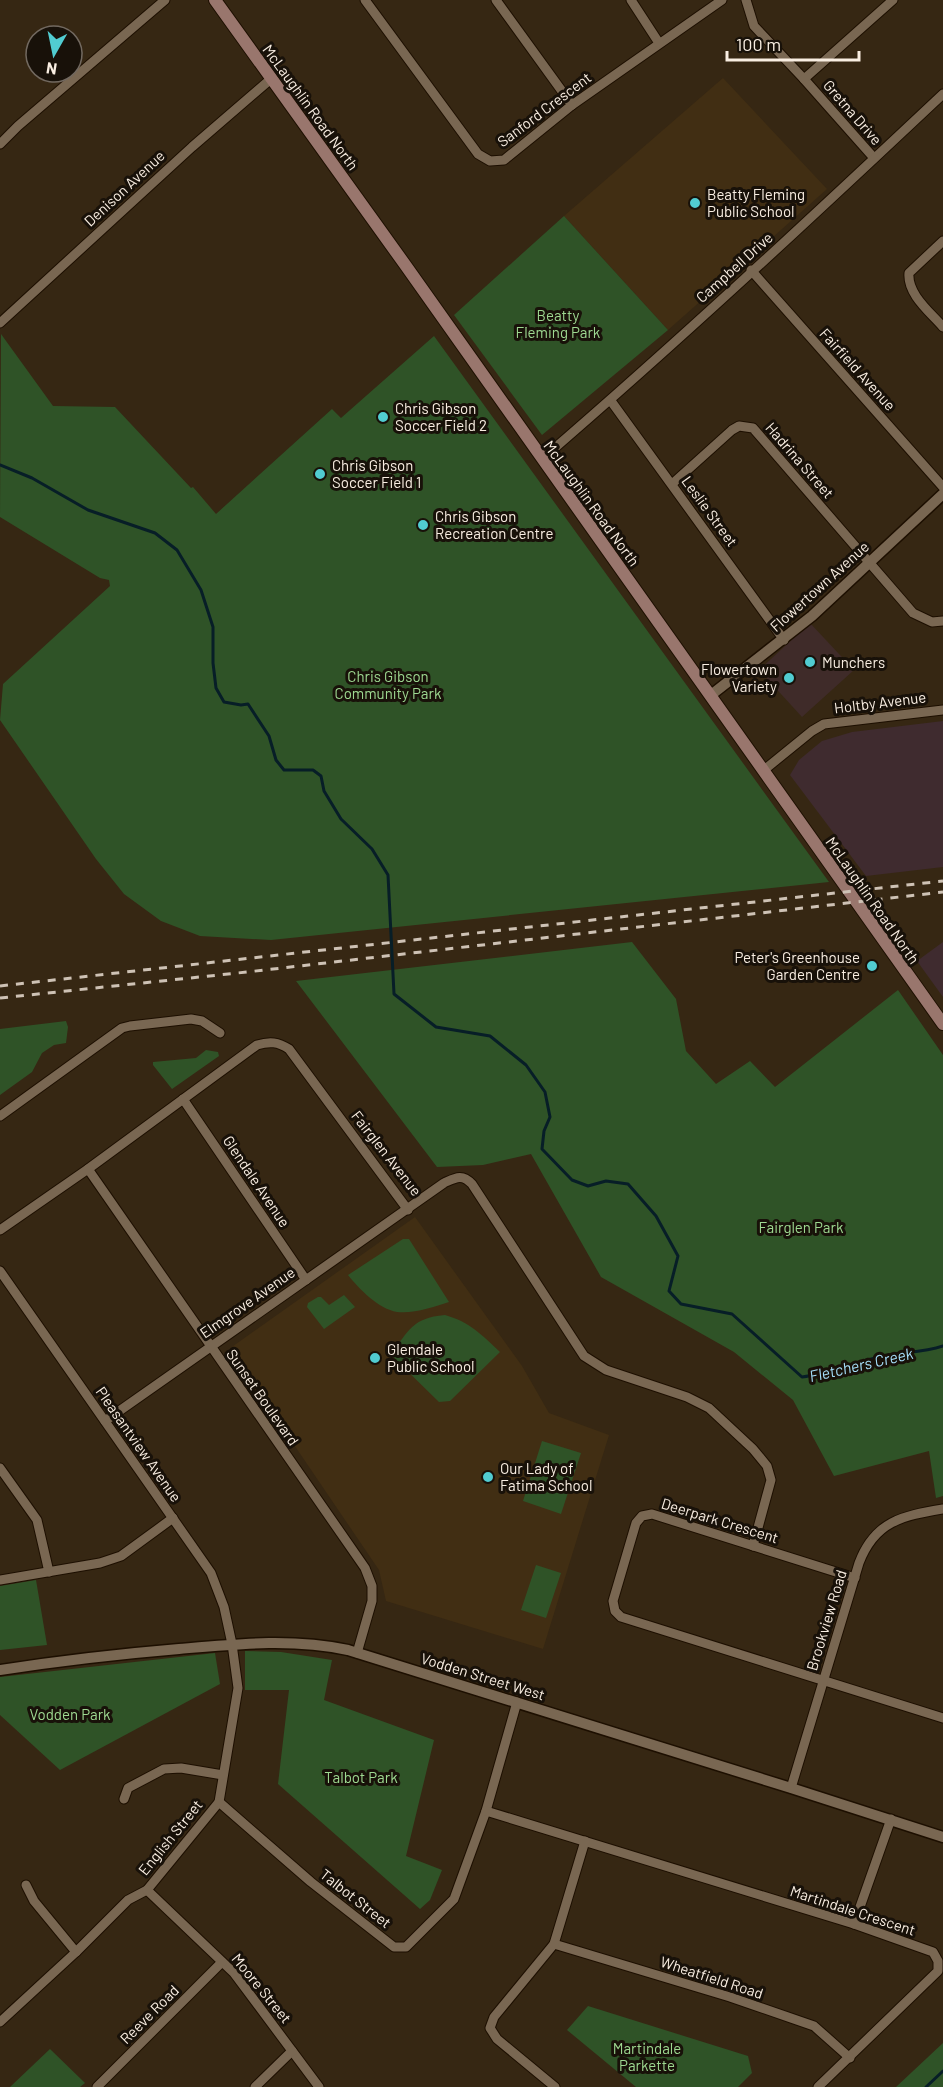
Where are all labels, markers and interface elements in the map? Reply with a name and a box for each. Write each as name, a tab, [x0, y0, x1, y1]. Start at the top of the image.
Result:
north arrow	[24, 24, 84, 84]
scale bar	[727, 24, 859, 62]
text: 100 m	[736, 33, 781, 55]
street label: McLaughlin Road North	[259, 41, 363, 173]
text: N	[45, 59, 58, 80]
street label: Sanford Crescent	[494, 68, 594, 150]
street label: Gretna Drive	[820, 76, 886, 148]
street label: Denison Avenue	[80, 146, 168, 230]
place label: Beatty Fleming Public School	[707, 185, 805, 220]
marker: Beatty Fleming Public School	[688, 196, 702, 210]
street label: Campbell Drive	[692, 228, 776, 306]
park label: Beatty Fleming Park	[516, 306, 601, 341]
street label: Fairfield Avenue	[816, 324, 900, 414]
place label: Chris Gibson Soccer Field 2	[395, 399, 487, 434]
marker: Chris Gibson Soccer Field 2	[376, 410, 390, 424]
street label: Hadrina Street	[762, 418, 838, 502]
street label: McLaughlin Road North	[540, 437, 644, 569]
place label: Chris Gibson Soccer Field 1	[332, 456, 421, 491]
marker: Chris Gibson Soccer Field 1	[313, 467, 327, 481]
street label: Leslie Street	[678, 472, 742, 550]
place label: Chris Gibson Recreation Centre	[435, 507, 553, 542]
marker: Chris Gibson Recreation Centre	[416, 518, 430, 532]
street label: Flowertown Avenue	[766, 537, 872, 635]
place label: Munchers	[822, 653, 885, 671]
marker: Munchers	[803, 655, 817, 669]
place label: Flowertown Variety	[701, 660, 777, 695]
park label: Chris Gibson Community Park	[335, 667, 442, 702]
marker: Flowertown Variety	[782, 671, 796, 685]
street label: Holtby Avenue	[833, 687, 927, 717]
street label: McLaughlin Road North	[822, 833, 924, 967]
place label: Peter's Greenhouse Garden Centre	[735, 948, 860, 983]
marker: Peter's Greenhouse Garden Centre	[865, 959, 879, 973]
street label: Fairglen Avenue	[348, 1107, 426, 1199]
street label: Glendale Avenue	[220, 1132, 294, 1230]
park label: Fairglen Park	[759, 1218, 844, 1236]
street label: Elmgrove Avenue	[196, 1263, 298, 1341]
place label: Glendale Public School	[387, 1340, 475, 1375]
water label: Fletchers Creek	[807, 1343, 915, 1385]
street label: Sunset Boulevard	[223, 1345, 303, 1449]
marker: Glendale Public School	[368, 1351, 382, 1365]
street label: Pleasantview Avenue	[92, 1383, 186, 1505]
place label: Our Lady of Fatima School	[500, 1459, 592, 1494]
marker: Our Lady of Fatima School	[481, 1470, 495, 1484]
street label: Deerpark Crescent	[659, 1494, 781, 1546]
street label: Brookview Road	[802, 1567, 850, 1673]
street label: Vodden Street West	[419, 1649, 547, 1703]
park label: Vodden Park	[29, 1705, 111, 1723]
park label: Talbot Park	[324, 1768, 398, 1786]
street label: English Street	[134, 1796, 206, 1878]
street label: Talbot Street	[317, 1865, 395, 1931]
street label: Martindale Crescent	[788, 1881, 918, 1939]
street label: Moore Street	[228, 1950, 296, 2026]
street label: Wheatfield Road	[658, 1952, 766, 2002]
street label: Reeve Road	[116, 1981, 182, 2047]
park label: Martindale Parkette	[613, 2039, 681, 2074]

